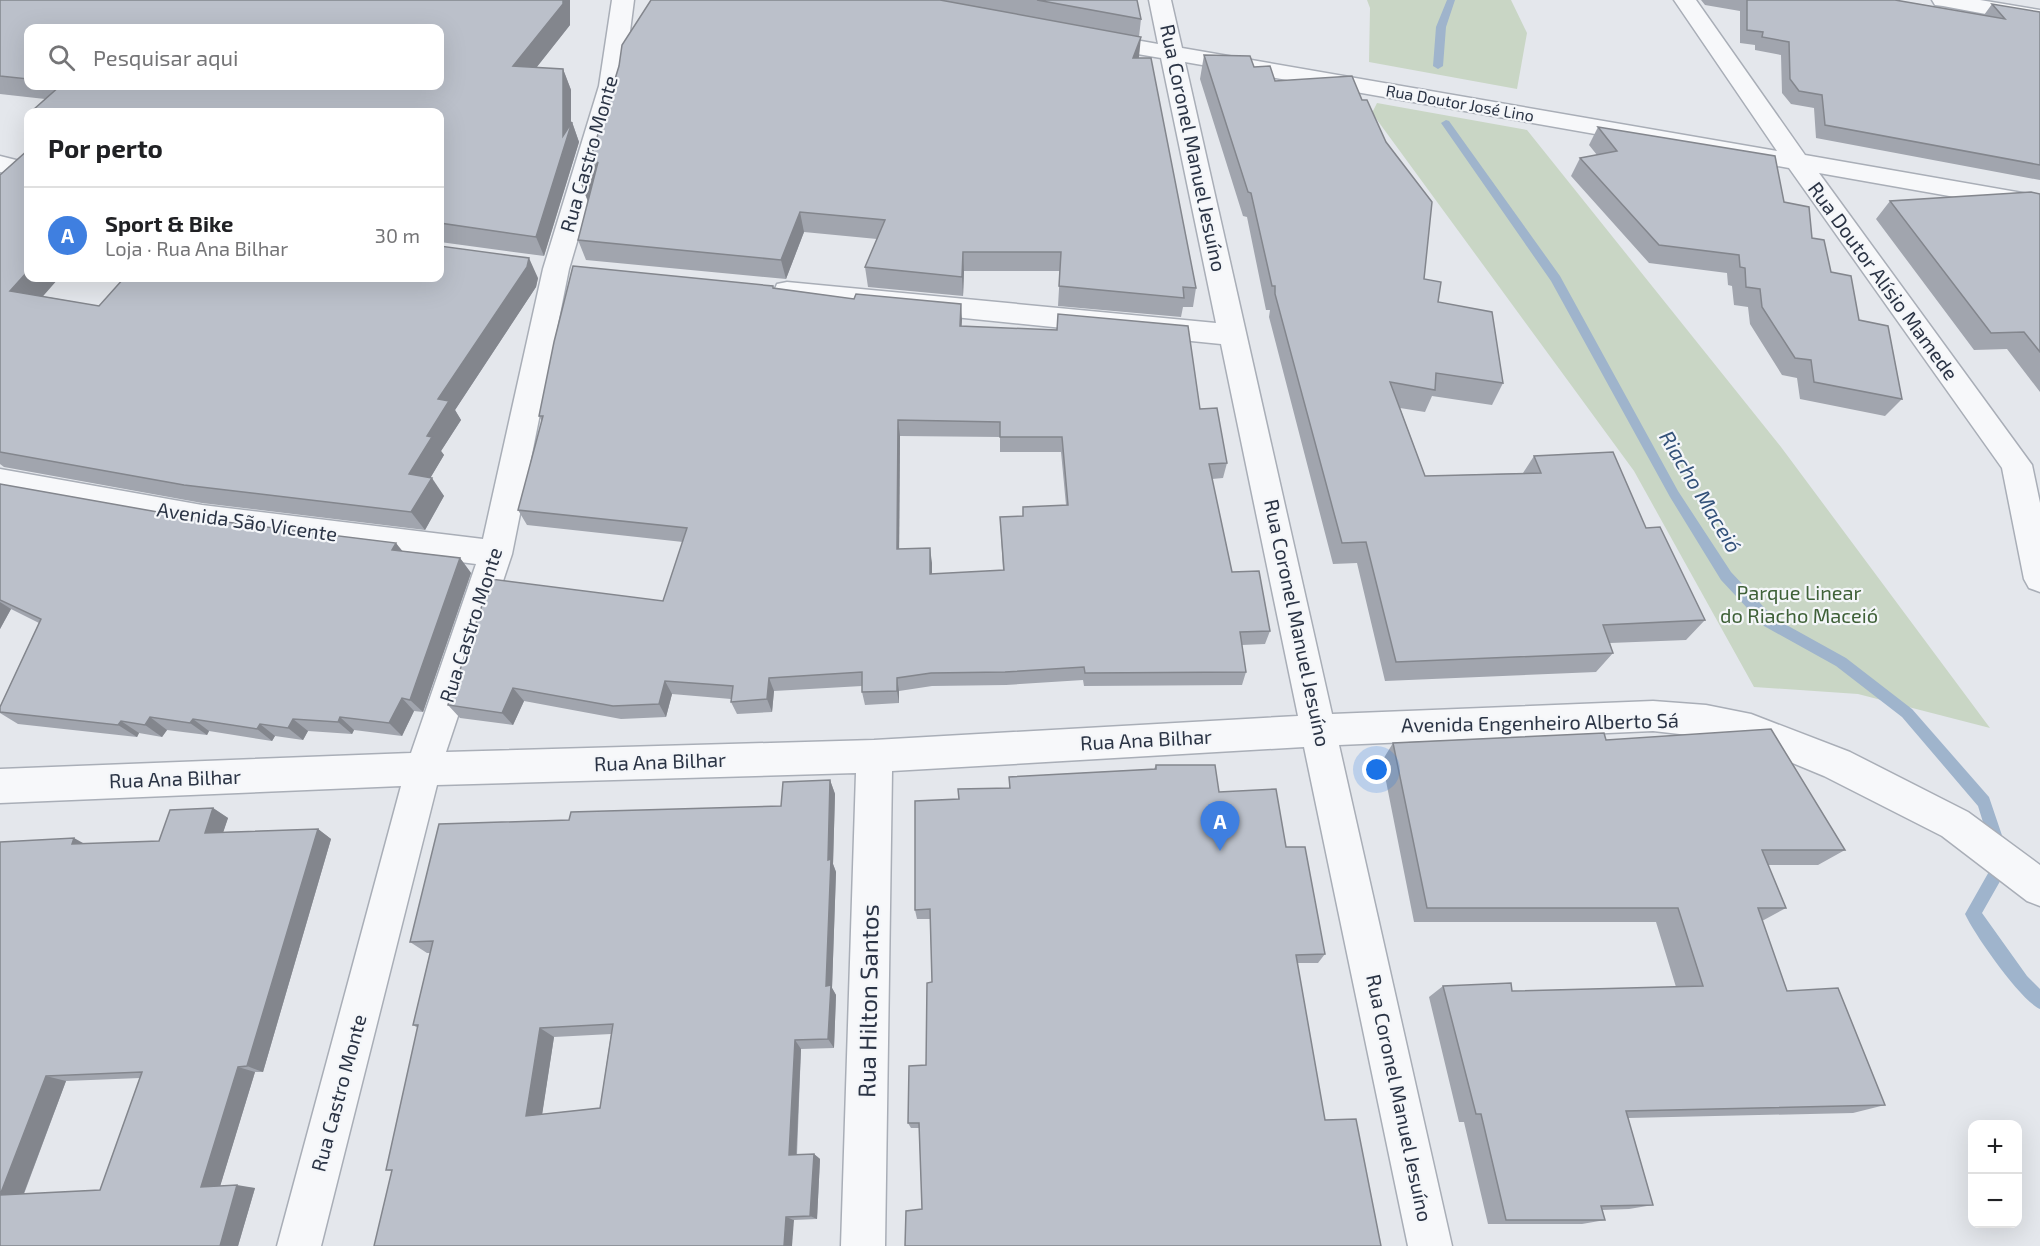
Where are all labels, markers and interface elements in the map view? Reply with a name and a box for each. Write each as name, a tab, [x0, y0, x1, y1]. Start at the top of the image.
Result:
street label: Rua Coronel Manuel Jesuíno	[1156, 22, 1232, 274]
search box	[24, 24, 444, 90]
icon: search	[45, 41, 78, 74]
text: Pesquisar aqui	[93, 44, 239, 70]
street label: Rua Castro Monte	[554, 73, 622, 235]
street label: Rua Doutor José Lino	[1385, 80, 1536, 125]
text: Por perto	[48, 132, 163, 163]
street label: Rua Doutor Alísio Mamede	[1804, 177, 1964, 384]
text: Sport & Bike	[105, 210, 233, 236]
text: A	[61, 223, 74, 247]
text: 30 m	[375, 223, 420, 247]
text: Loja · Rua Ana Bilhar	[105, 236, 288, 260]
water label: Riacho Maceió	[1655, 426, 1747, 557]
street label: Avenida São Vicente	[155, 496, 339, 546]
street label: Rua Coronel Manuel Jesuíno	[1260, 497, 1336, 749]
street label: Rua Castro Monte	[434, 544, 506, 705]
park label: Parque Linear do Riacho Maceió	[1720, 580, 1878, 627]
street label: Avenida Engenheiro Alberto Sá	[1401, 708, 1679, 736]
street label: Rua Ana Bilhar	[1079, 724, 1213, 754]
street label: Rua Ana Bilhar	[594, 747, 726, 775]
your location	[1362, 755, 1391, 784]
street label: Rua Ana Bilhar	[109, 764, 241, 792]
pin: A	[1200, 802, 1240, 851]
street label: Rua Hilton Santos	[851, 904, 884, 1098]
street label: Rua Coronel Manuel Jesuíno	[1362, 972, 1438, 1224]
street label: Rua Castro Monte	[306, 1011, 371, 1174]
map controls	[1968, 1120, 2022, 1228]
button: +	[1968, 1120, 2022, 1174]
button: −	[1968, 1174, 2022, 1228]

